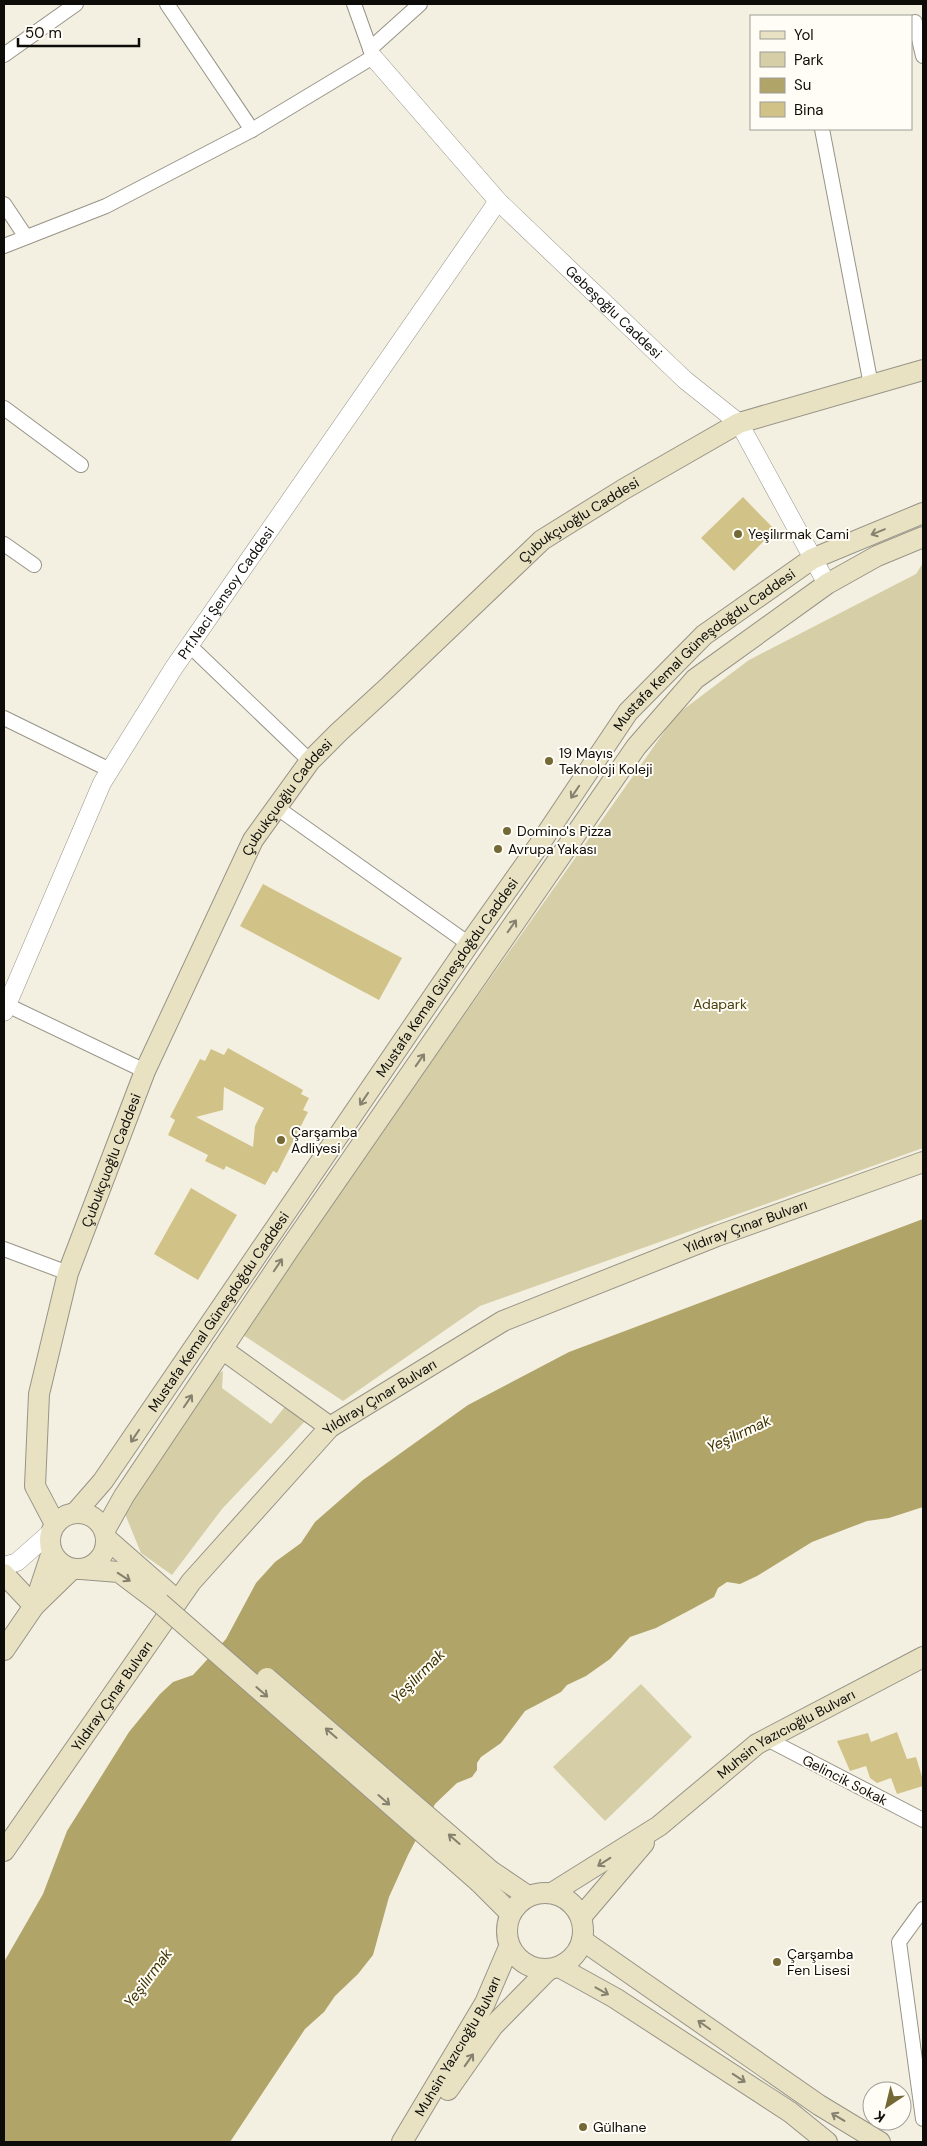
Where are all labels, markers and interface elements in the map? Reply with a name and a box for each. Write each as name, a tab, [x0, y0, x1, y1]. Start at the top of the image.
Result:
scale bar	[18, 15, 139, 47]
legend	[750, 15, 912, 130]
text: 50 m	[25, 23, 62, 43]
text: Yol	[794, 25, 814, 45]
text: Park	[794, 50, 824, 70]
text: Su	[794, 75, 811, 95]
text: Bina	[794, 100, 823, 120]
street label: Gebeşoğlu Caddesi	[562, 262, 666, 362]
street label: Çubukçuoğlu Caddesi	[515, 473, 642, 567]
street label: Prf.Naci Şensoy Caddesi	[174, 523, 278, 663]
place label: Yeşilırmak Cami	[748, 525, 849, 543]
marker: Yeşilırmak Cami	[732, 528, 744, 540]
one-way arrow	[871, 528, 886, 537]
street label: Mustafa Kemal Güneşdoğdu Caddesi	[609, 564, 799, 734]
street label: Çubukçuoğlu Caddesi	[238, 735, 336, 859]
place label: 19 Mayıs Teknoloji Koleji	[559, 744, 653, 778]
marker: 19 Mayıs Teknoloji Koleji	[543, 755, 555, 767]
one-way arrow	[570, 785, 580, 799]
place label: Domino's Pizza	[517, 822, 611, 840]
marker: Domino's Pizza	[501, 825, 513, 837]
place label: Avrupa Yakası	[508, 840, 597, 858]
marker: Avrupa Yakası	[492, 843, 504, 855]
street label: Mustafa Kemal Güneşdoğdu Caddesi	[372, 874, 522, 1081]
one-way arrow	[507, 919, 517, 933]
park label: Adapark	[693, 995, 747, 1013]
one-way arrow	[415, 1053, 425, 1067]
street label: Çubukçuoğlu Caddesi	[77, 1091, 145, 1230]
one-way arrow	[359, 1092, 369, 1106]
place label: Çarşamba Adliyesi	[291, 1123, 357, 1157]
marker: Çarşamba Adliyesi	[275, 1134, 287, 1146]
street label: Yıldıray Çınar Bulvarı	[681, 1195, 810, 1257]
street label: Mustafa Kemal Güneşdoğdu Caddesi	[144, 1208, 293, 1415]
one-way arrow	[273, 1259, 283, 1273]
street label: Yıldıray Çınar Bulvarı	[319, 1355, 440, 1438]
one-way arrow	[183, 1394, 193, 1408]
water label: Yeşilırmak	[704, 1410, 775, 1458]
one-way arrow	[129, 1428, 139, 1442]
one-way arrow	[116, 1572, 130, 1582]
street label: Yıldıray Çınar Bulvarı	[67, 1637, 156, 1754]
water label: Yeşilırmak	[387, 1644, 450, 1707]
street label: Muhsin Yazıcıoğlu Bulvarı	[713, 1685, 858, 1783]
one-way arrow	[256, 1687, 269, 1698]
one-way arrow	[324, 1727, 337, 1739]
street label: Gelincik Sokak	[799, 1751, 891, 1809]
one-way arrow	[378, 1794, 391, 1805]
one-way arrow	[447, 1833, 460, 1845]
one-way arrow	[597, 1857, 611, 1867]
water label: Yeşilırmak	[119, 1944, 177, 2011]
place label: Çarşamba Fen Lisesi	[787, 1945, 853, 1979]
marker: Çarşamba Fen Lisesi	[771, 1956, 783, 1968]
street label: Muhsin Yazıcıoğlu Bulvarı	[410, 1973, 504, 2119]
one-way arrow	[594, 1986, 609, 1996]
one-way arrow	[697, 2020, 711, 2030]
one-way arrow	[464, 2053, 474, 2067]
one-way arrow	[731, 2074, 745, 2084]
north arrow	[862, 2081, 912, 2131]
text: K	[871, 2107, 888, 2127]
one-way arrow	[832, 2111, 846, 2121]
place label: Gülhane	[593, 2118, 646, 2136]
marker: Gülhane	[577, 2121, 589, 2133]

